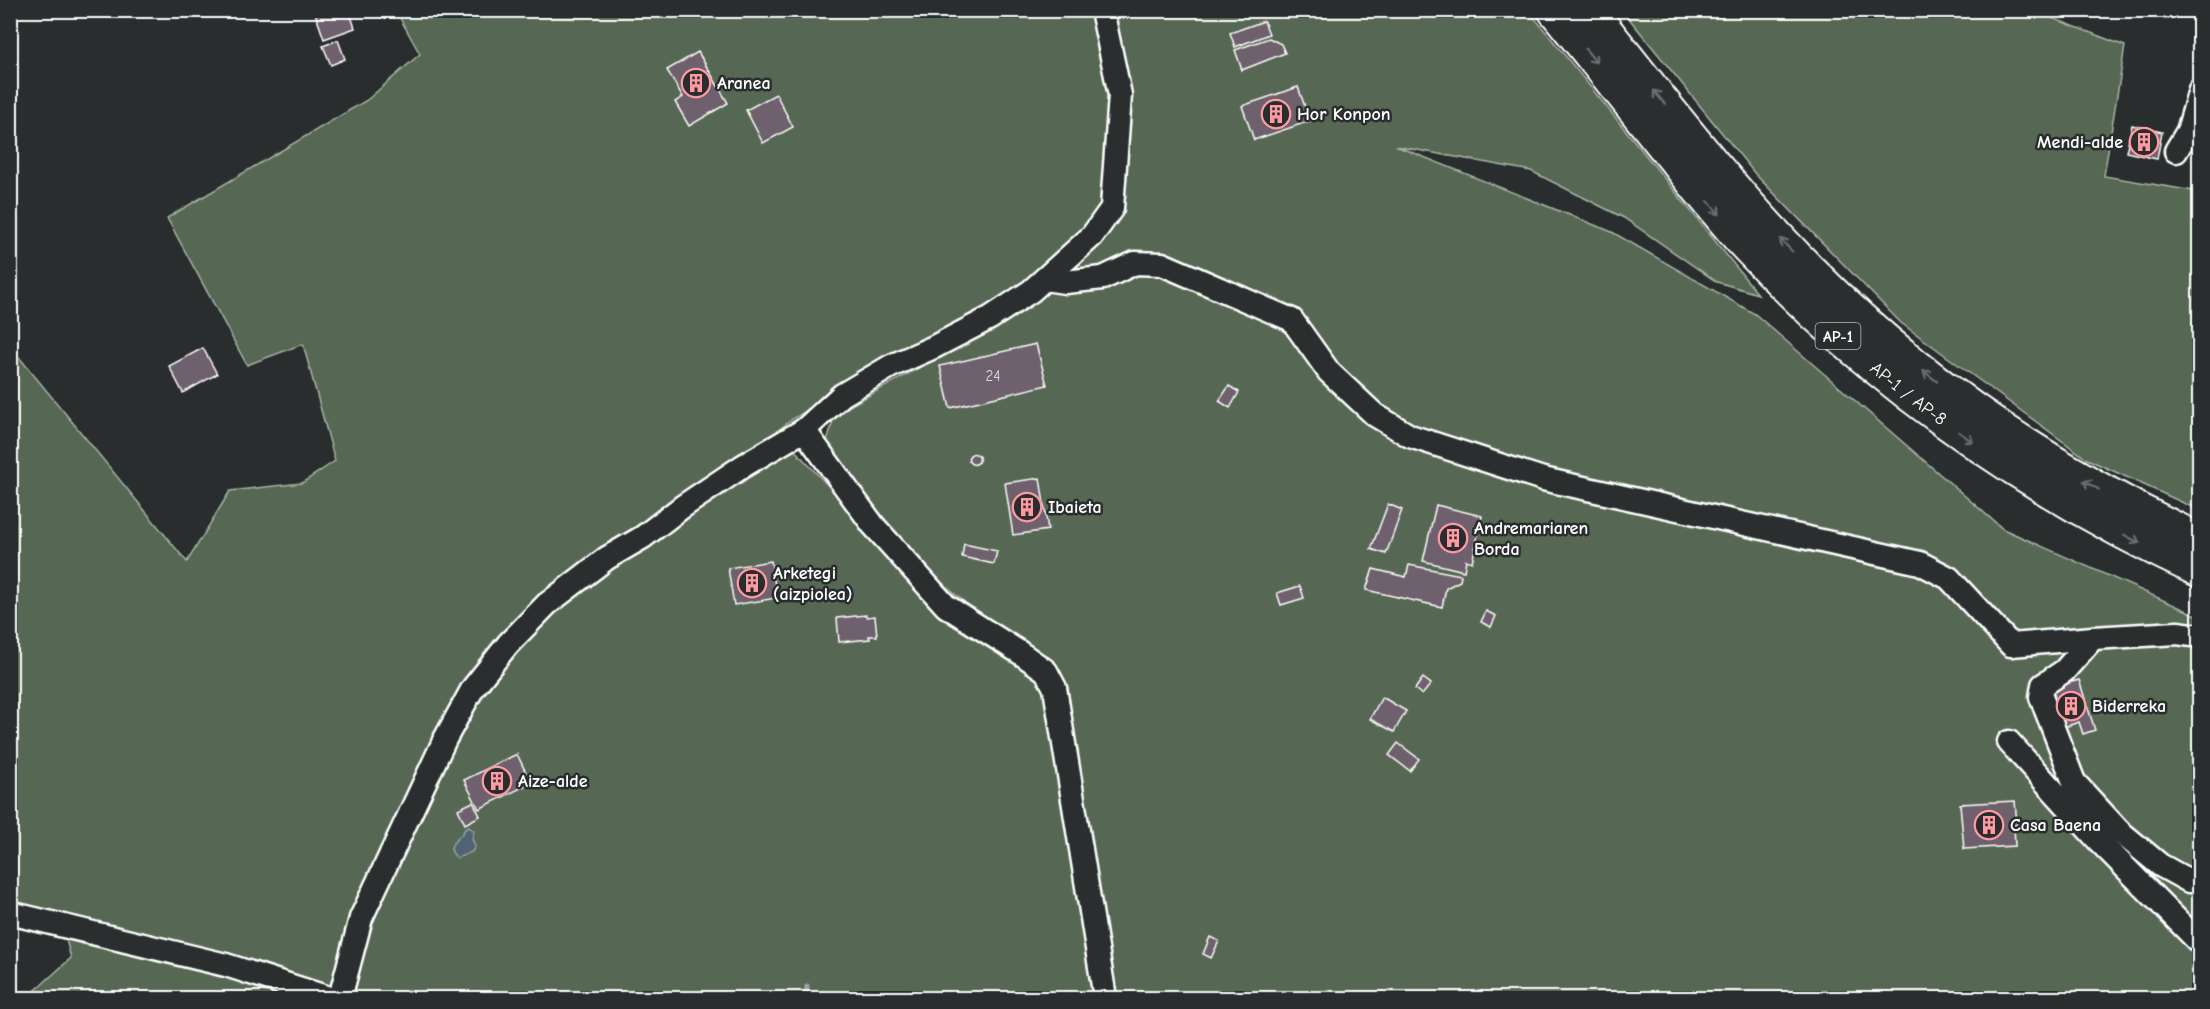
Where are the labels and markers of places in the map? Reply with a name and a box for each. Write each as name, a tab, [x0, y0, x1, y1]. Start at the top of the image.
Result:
building icon: Aranea	[680, 67, 712, 99]
place label: Aranea	[717, 73, 771, 94]
building icon: Hor Konpon	[1260, 98, 1292, 130]
place label: Hor Konpon	[1297, 104, 1391, 125]
building icon: Mendi-alde	[2128, 126, 2160, 158]
place label: Mendi-alde	[2037, 132, 2123, 153]
building icon: Ibaieta	[1011, 491, 1043, 523]
place label: Ibaieta	[1048, 497, 1102, 518]
place label: Andremariaren Borda	[1474, 518, 1588, 560]
building icon: Andremariaren Borda	[1437, 522, 1469, 554]
place label: Arketegi (aizpiolea)	[773, 563, 852, 605]
building icon: Arketegi (aizpiolea)	[736, 567, 768, 599]
building icon: Biderreka	[2055, 690, 2087, 722]
place label: Biderreka	[2092, 696, 2166, 717]
building icon: Aize-alde	[481, 765, 513, 797]
place label: Aize-alde	[518, 771, 588, 792]
building icon: Casa Baena	[1973, 809, 2005, 841]
place label: Casa Baena	[2010, 815, 2101, 836]

